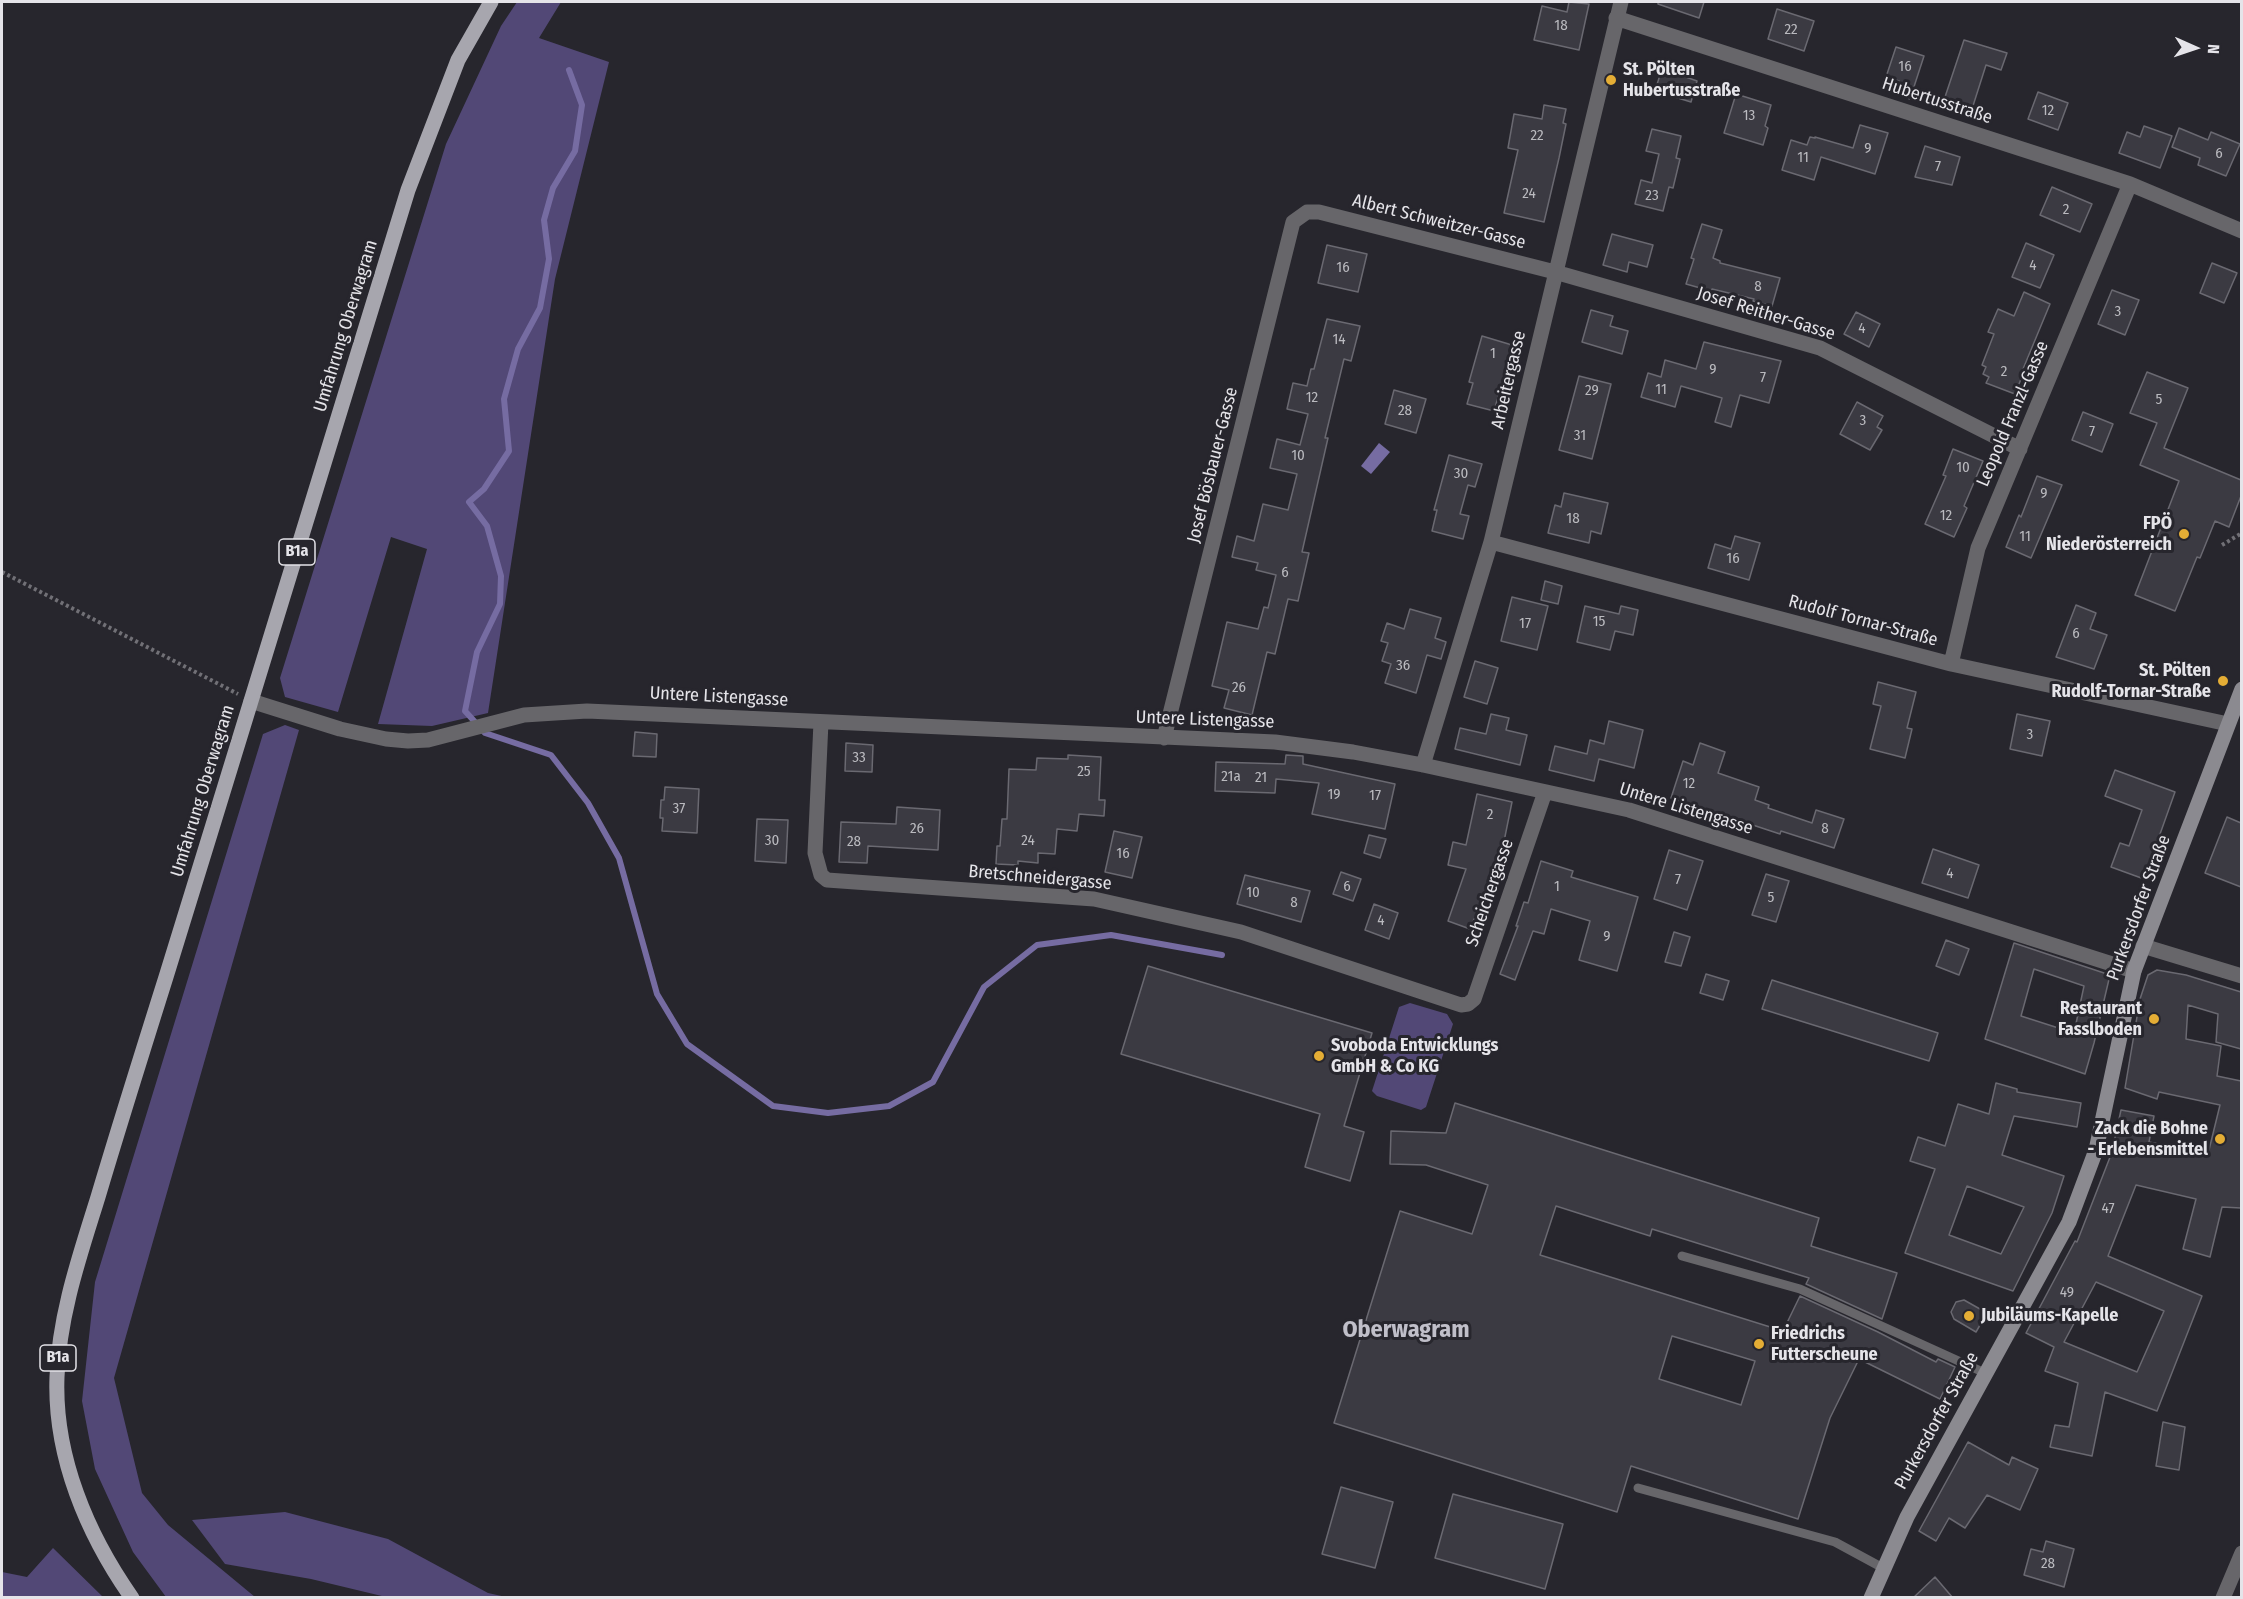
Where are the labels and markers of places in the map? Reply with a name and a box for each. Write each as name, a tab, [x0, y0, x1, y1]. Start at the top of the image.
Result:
place label: St. Pölten Hubertusstraße	[1623, 59, 1740, 101]
marker: St. Pölten Hubertusstraße	[1604, 73, 1618, 87]
place label: FPÖ Niederösterreich	[2046, 513, 2172, 556]
marker: FPÖ Niederösterreich	[2177, 527, 2191, 541]
place label: St. Pölten Rudolf-Tornar-Straße	[2051, 660, 2211, 702]
marker: St. Pölten Rudolf-Tornar-Straße	[2216, 674, 2230, 688]
place label: Restaurant Fasslboden	[2058, 998, 2142, 1040]
marker: Restaurant Fasslboden	[2147, 1012, 2161, 1026]
place label: Svoboda Entwicklungs GmbH & Co KG	[1331, 1035, 1498, 1078]
marker: Svoboda Entwicklungs GmbH & Co KG	[1312, 1049, 1326, 1063]
place label: Zack die Bohne - Erlebensmittel	[2088, 1118, 2208, 1160]
marker: Zack die Bohne - Erlebensmittel	[2213, 1132, 2227, 1146]
place label: Jubiläums-Kapelle	[1981, 1305, 2118, 1327]
marker: Jubiläums-Kapelle	[1962, 1309, 1976, 1323]
place label: Friedrichs Futterscheune	[1771, 1323, 1878, 1366]
marker: Friedrichs Futterscheune	[1752, 1337, 1766, 1351]

